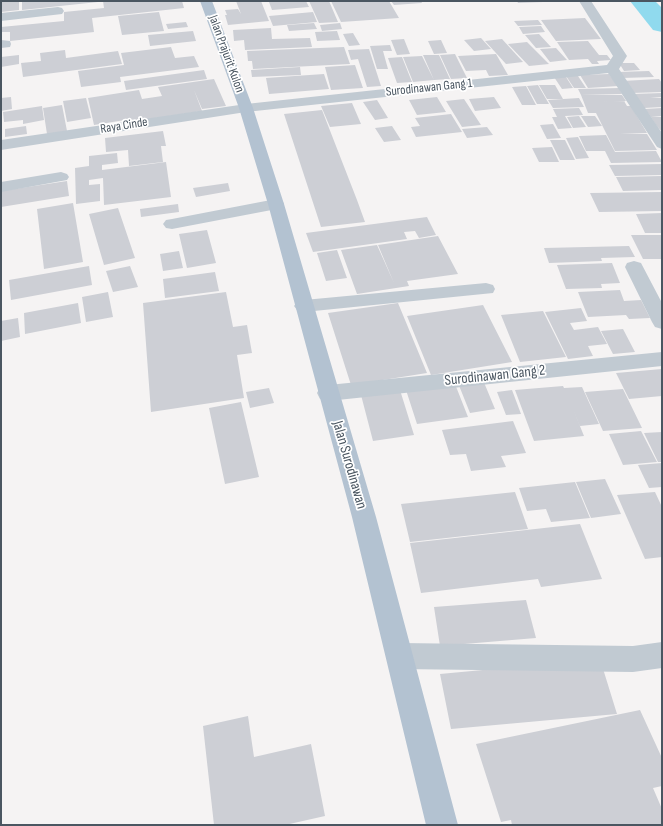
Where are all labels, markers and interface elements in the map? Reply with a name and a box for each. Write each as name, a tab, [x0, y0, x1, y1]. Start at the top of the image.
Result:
street label: Jalan Prajurit Kulon	[205, 13, 247, 95]
street label: Surodinawan Gang 1	[385, 76, 473, 100]
street label: Raya Cinde	[99, 115, 149, 137]
street label: Surodinawan Gang 2	[444, 362, 546, 390]
street label: Jalan Surodinawan	[328, 419, 370, 511]

